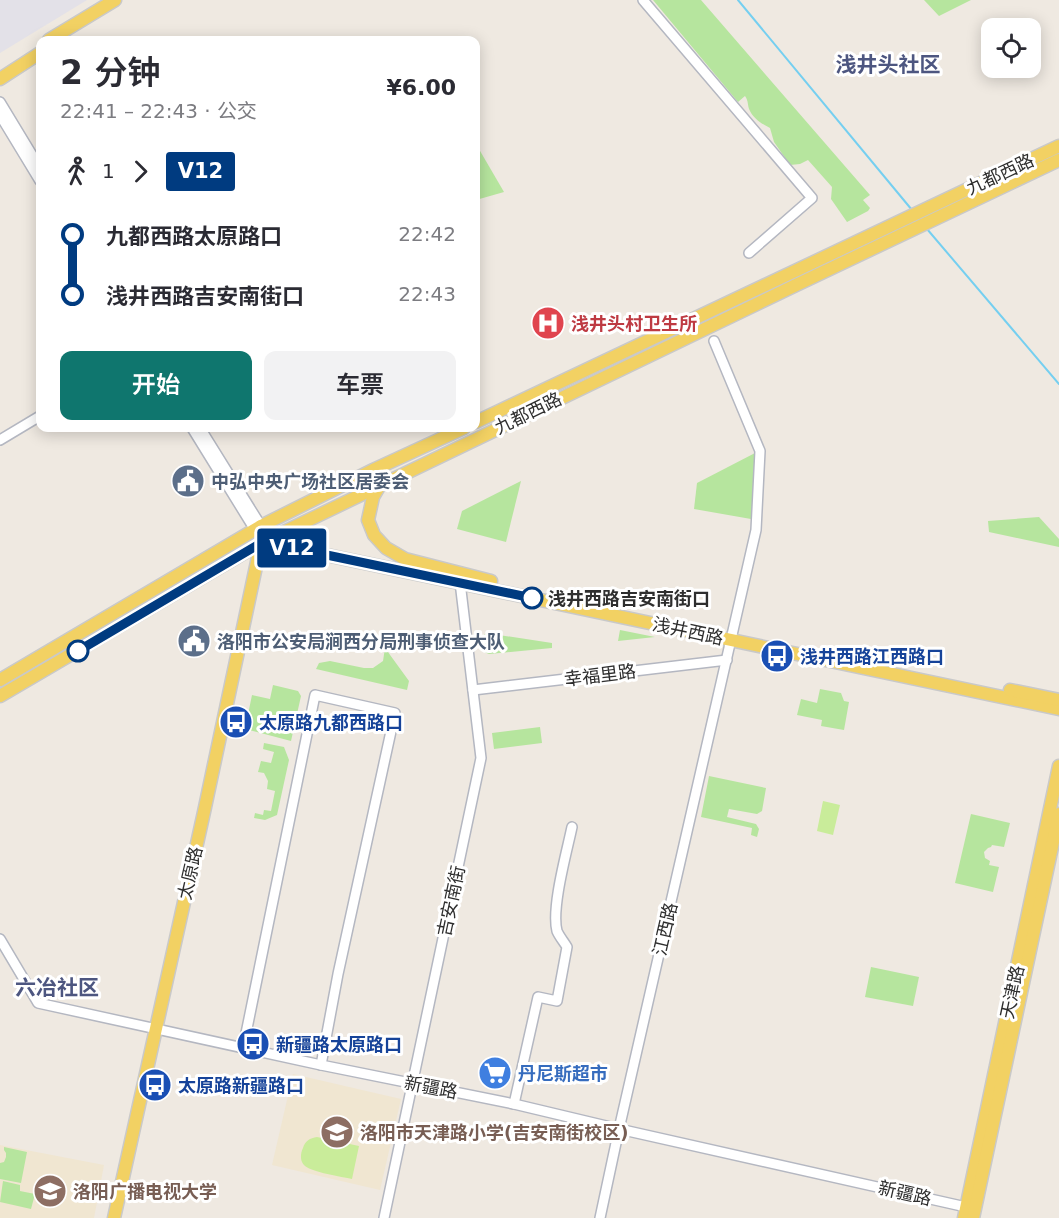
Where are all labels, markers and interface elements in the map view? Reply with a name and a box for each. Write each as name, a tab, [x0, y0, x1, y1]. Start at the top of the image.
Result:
map controls	[981, 18, 1041, 78]
button: locate	[981, 18, 1041, 78]
text: 2 分钟	[60, 53, 160, 92]
district label: 浅井头社区	[836, 53, 941, 77]
text: ¥6.00	[386, 75, 456, 100]
text: 22:41 – 22:43 · 公交	[60, 99, 257, 123]
street label: 九都西路	[963, 149, 1037, 199]
icon: walk	[60, 155, 93, 188]
icon: forward	[124, 155, 157, 188]
text: 1	[102, 159, 115, 183]
text: V12	[178, 159, 223, 183]
text: 22:42	[398, 222, 456, 246]
text: 九都西路太原路口	[106, 224, 282, 249]
text: 22:43	[398, 282, 456, 306]
text: 浅井西路吉安南街口	[106, 284, 304, 309]
hospital icon: 浅井头村卫生所	[530, 305, 566, 341]
place label: 浅井头村卫生所	[571, 313, 697, 334]
button: 开始	[60, 351, 252, 420]
button: 车票	[264, 351, 456, 420]
street label: 九都西路	[491, 388, 565, 438]
public building icon: 中弘中央广场社区居委会	[170, 463, 206, 499]
place label: 中弘中央广场社区居委会	[211, 471, 409, 492]
line badge: V12	[258, 528, 326, 568]
text: V12	[269, 536, 315, 560]
marker: 浅井西路吉安南街口	[521, 587, 543, 609]
place label: 浅井西路吉安南街口	[548, 588, 710, 609]
street label: 浅井西路	[651, 613, 725, 649]
public building icon: 洛阳市公安局涧西分局刑事侦查大队	[176, 623, 212, 659]
place label: 洛阳市公安局涧西分局刑事侦查大队	[217, 631, 505, 652]
bus stop icon: 浅井西路江西路口	[759, 638, 795, 674]
unlabelled marker	[67, 640, 89, 662]
place label: 浅井西路江西路口	[800, 646, 944, 667]
street label: 幸福里路	[563, 660, 637, 690]
bus stop icon: 太原路九都西路口	[218, 704, 254, 740]
place label: 太原路九都西路口	[259, 712, 403, 733]
street label: 太原路	[174, 844, 206, 902]
street label: 吉安南街	[433, 864, 469, 938]
street label: 江西路	[649, 900, 681, 958]
street label: 天津路	[996, 963, 1028, 1021]
district label: 六冶社区	[15, 976, 99, 1000]
bus stop icon: 新疆路太原路口	[235, 1026, 271, 1062]
place label: 新疆路太原路口	[276, 1034, 402, 1055]
supermarket icon: 丹尼斯超市	[477, 1055, 513, 1091]
place label: 丹尼斯超市	[518, 1063, 608, 1084]
bus stop icon: 太原路新疆路口	[137, 1067, 173, 1103]
street label: 新疆路	[402, 1072, 460, 1102]
place label: 太原路新疆路口	[178, 1075, 304, 1096]
school or university icon: 洛阳市天津路小学(吉安南街校区)	[319, 1114, 355, 1150]
place label: 洛阳市天津路小学(吉安南街校区)	[360, 1122, 628, 1143]
school or university icon: 洛阳广播电视大学	[32, 1173, 68, 1209]
street label: 新疆路	[876, 1177, 934, 1209]
place label: 洛阳广播电视大学	[73, 1181, 217, 1202]

